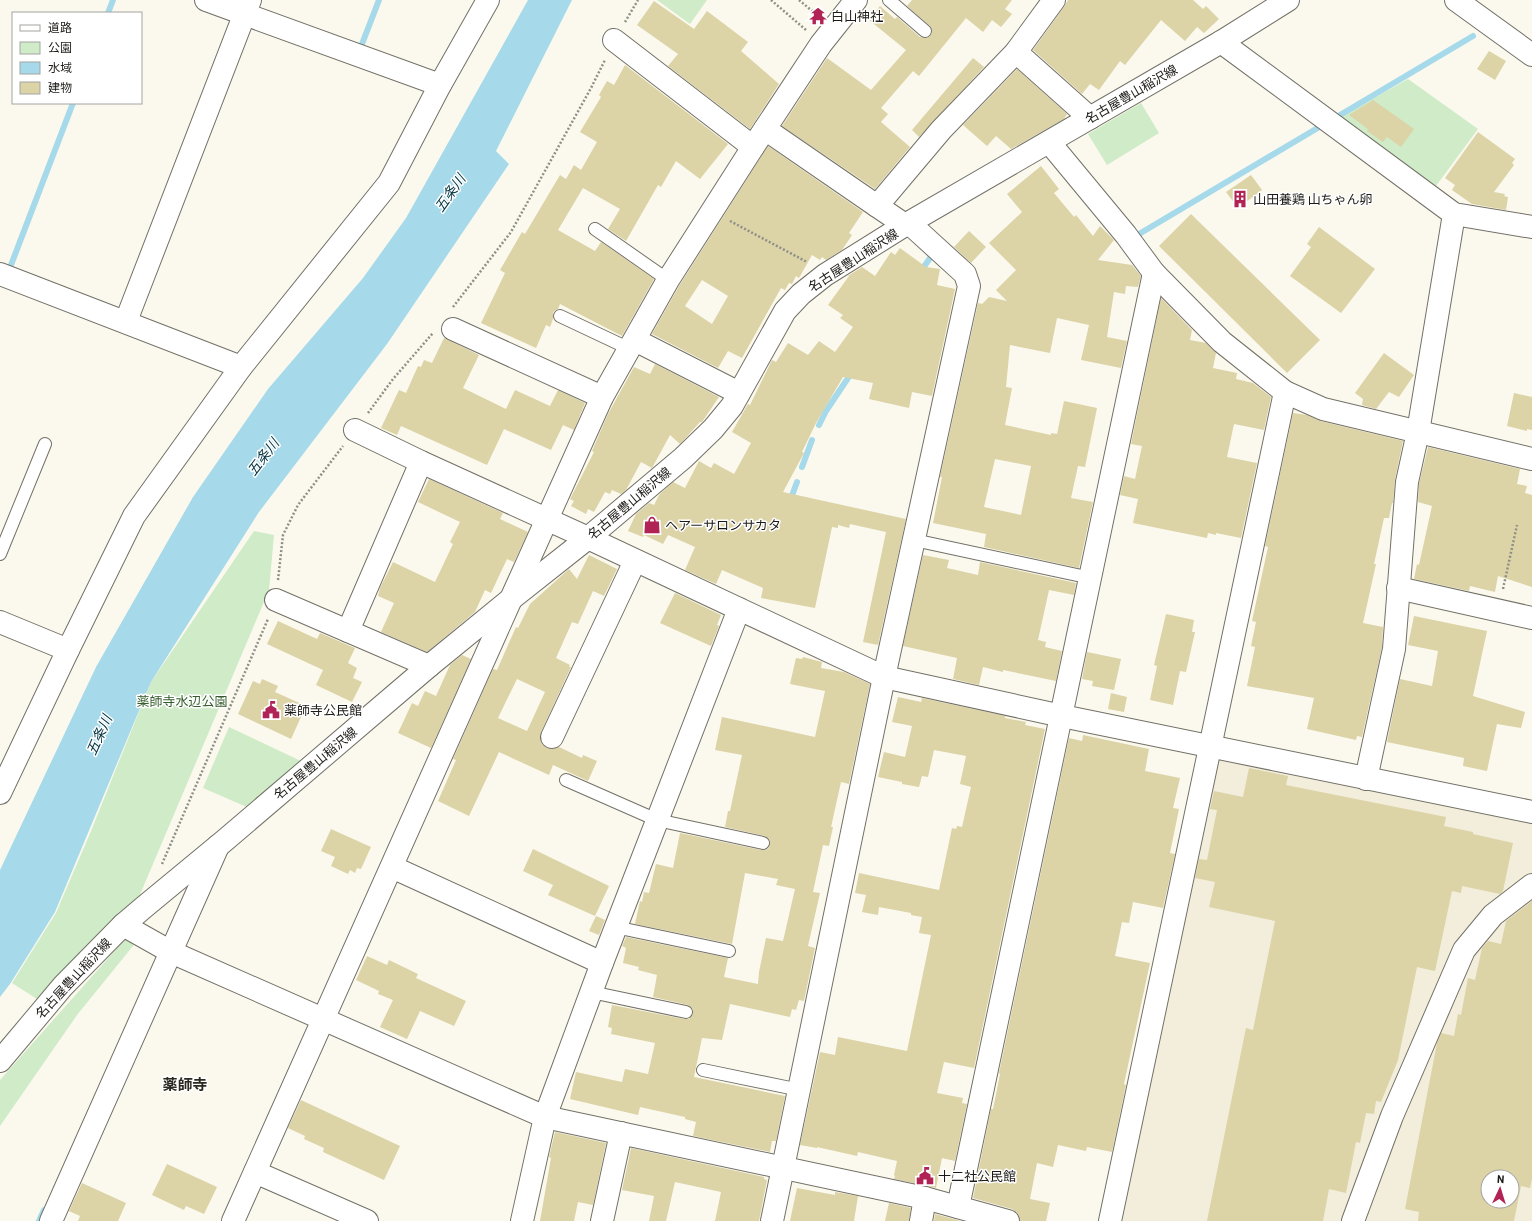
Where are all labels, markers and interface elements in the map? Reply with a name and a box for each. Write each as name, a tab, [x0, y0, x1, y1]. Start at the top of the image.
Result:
temple icon: 白山神社	[808, 6, 828, 26]
place label: 白山神社	[831, 8, 883, 24]
legend	[12, 12, 142, 104]
text: 道路	[48, 20, 72, 34]
text: 公園	[48, 40, 72, 54]
text: 水域	[48, 60, 72, 74]
street label: 名古屋豊山稲沢線	[1082, 61, 1180, 127]
text: 建物	[48, 80, 72, 94]
water label: 五条川	[431, 169, 470, 215]
building icon: 山田養鶏 山ちゃん卵	[1230, 189, 1250, 209]
place label: 山田養鶏 山ちゃん卵	[1253, 191, 1373, 207]
street label: 名古屋豊山稲沢線	[805, 225, 901, 295]
water label: 五条川	[243, 433, 283, 479]
street label: 名古屋豊山稲沢線	[584, 463, 674, 543]
shop icon: ヘアーサロンサカタ	[642, 515, 662, 535]
place label: ヘアーサロンサカタ	[665, 517, 781, 533]
park label: 薬師寺水辺公園	[136, 693, 228, 709]
public building icon: 薬師寺公民館	[261, 700, 281, 720]
place label: 薬師寺公民館	[284, 702, 362, 718]
water label: 五条川	[82, 710, 116, 757]
street label: 名古屋豊山稲沢線	[270, 723, 360, 803]
street label: 名古屋豊山稲沢線	[32, 935, 114, 1021]
district label: 薬師寺	[162, 1075, 208, 1093]
public building icon: 十二社公民館	[915, 1166, 935, 1186]
place label: 十二社公民館	[938, 1168, 1016, 1184]
north arrow	[1480, 1169, 1520, 1209]
text: N	[1497, 1172, 1505, 1185]

